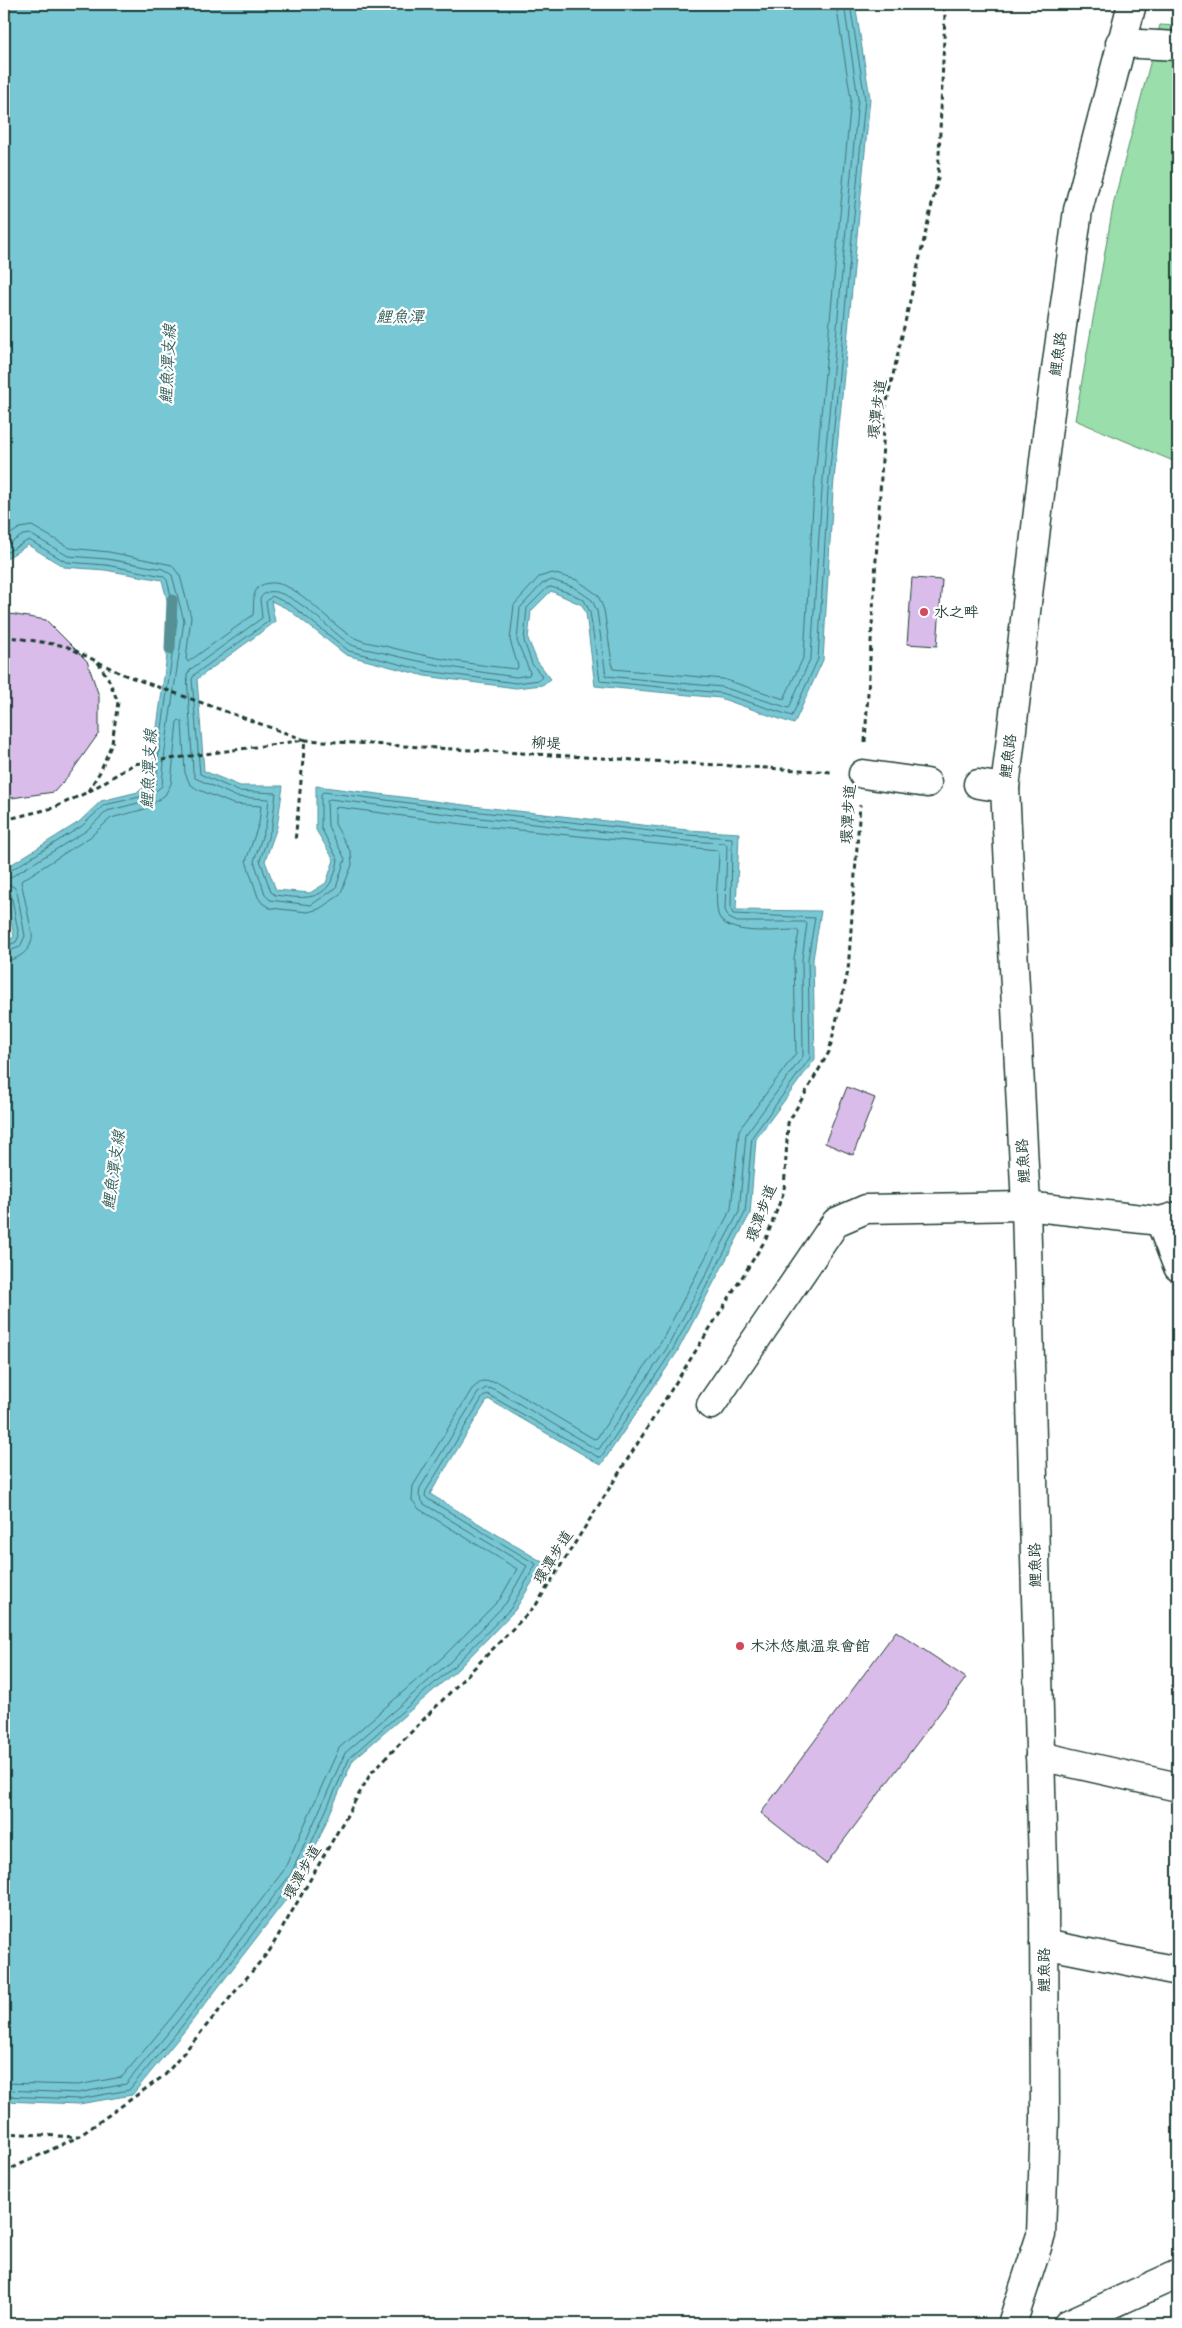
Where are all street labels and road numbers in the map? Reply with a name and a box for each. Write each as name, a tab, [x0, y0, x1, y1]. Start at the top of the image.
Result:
street label: 鯉魚路	[1044, 330, 1071, 378]
street label: 環潭步道	[862, 378, 891, 440]
street label: 柳堤	[530, 731, 562, 754]
street label: 鯉魚路	[994, 732, 1021, 780]
street label: 環潭步道	[835, 783, 860, 845]
street label: 鯉魚路	[1011, 1138, 1034, 1184]
street label: 環潭步道	[740, 1181, 781, 1245]
street label: 環潭步道	[528, 1526, 577, 1588]
street label: 鯉魚路	[1024, 1542, 1045, 1588]
street label: 環潭步道	[277, 1841, 326, 1903]
street label: 鯉魚路	[1033, 1947, 1054, 1993]

